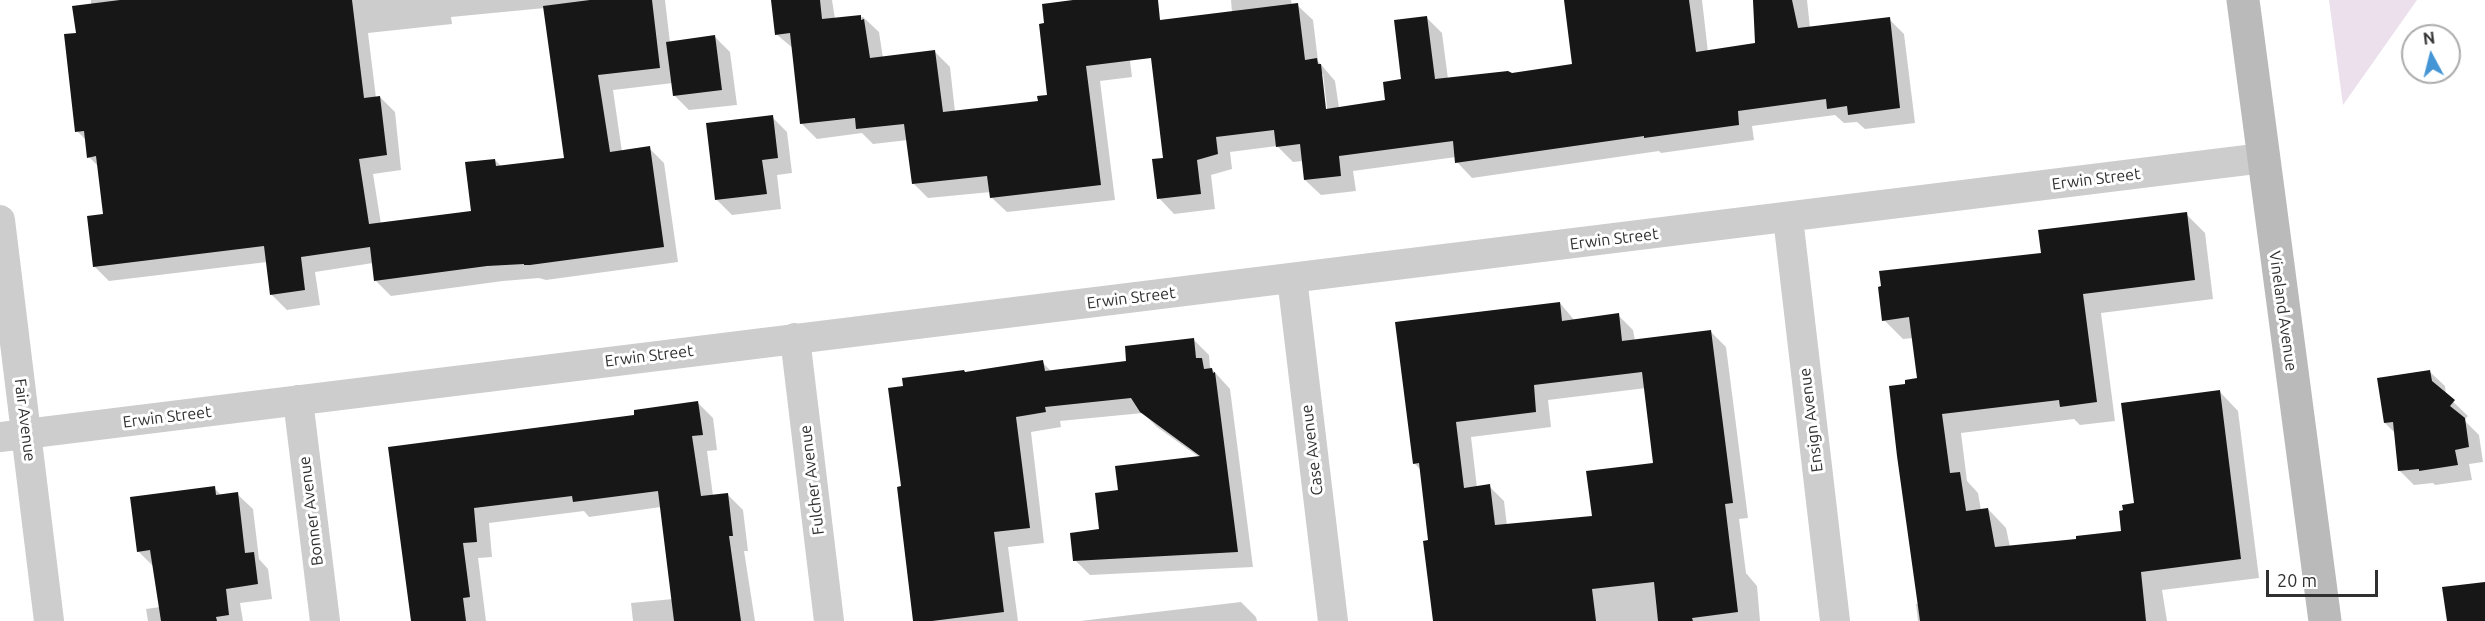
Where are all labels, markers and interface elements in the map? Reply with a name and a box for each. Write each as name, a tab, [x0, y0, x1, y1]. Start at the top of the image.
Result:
north arrow	[2401, 24, 2461, 84]
text: N	[2422, 28, 2436, 48]
street label: Erwin Street	[2051, 164, 2141, 194]
street label: Erwin Street	[1569, 224, 1659, 254]
street label: Vineland Avenue	[2265, 250, 2301, 372]
street label: Erwin Street	[1086, 283, 1176, 313]
street label: Erwin Street	[604, 341, 694, 371]
street label: Ensign Avenue	[1795, 367, 1827, 473]
street label: Fair Avenue	[10, 377, 40, 463]
street label: Erwin Street	[122, 402, 212, 432]
street label: Case Avenue	[1297, 403, 1327, 497]
street label: Fulcher Avenue	[796, 424, 828, 536]
street label: Bonner Avenue	[295, 455, 327, 567]
scale bar	[2269, 558, 2382, 596]
text: 20 m	[2277, 570, 2317, 590]

